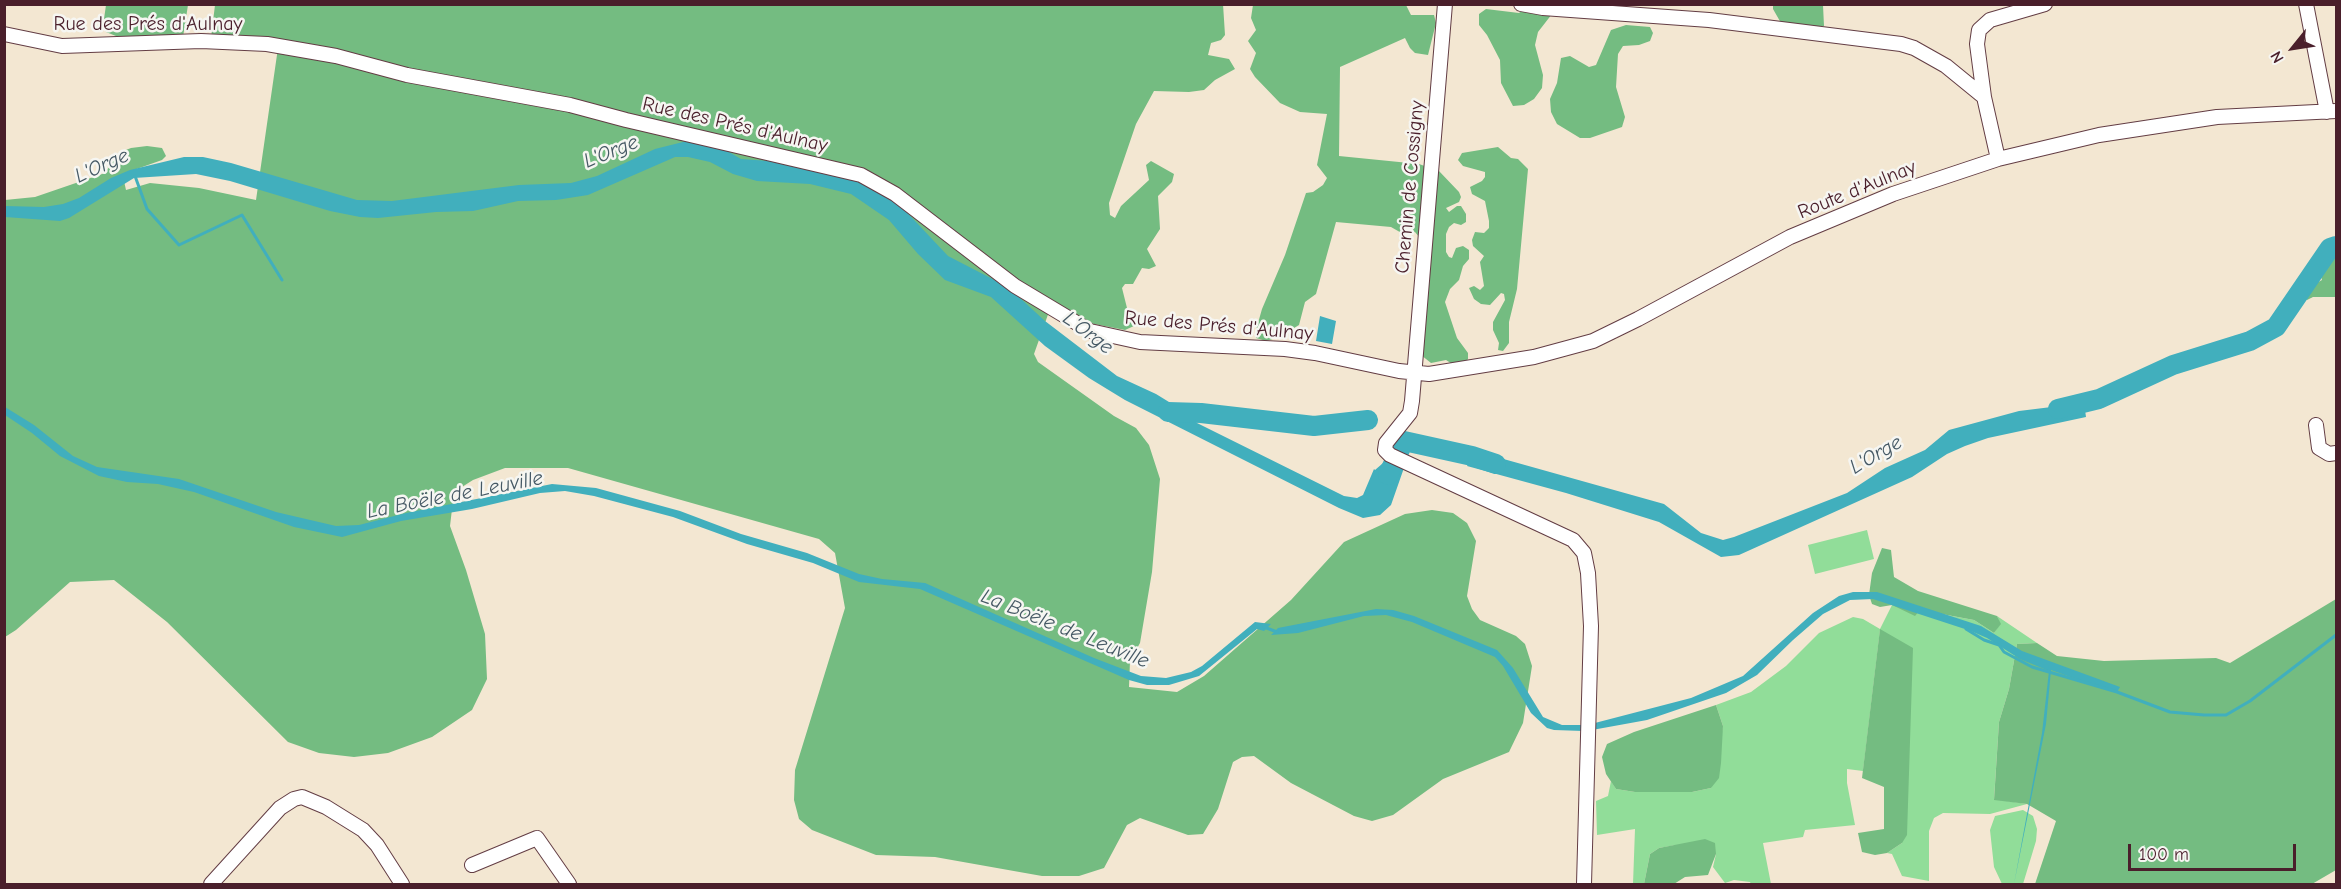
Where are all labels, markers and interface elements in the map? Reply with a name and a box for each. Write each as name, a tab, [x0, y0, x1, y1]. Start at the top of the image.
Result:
street label: Rue des Prés d'Aulnay	[53, 12, 243, 36]
north arrow	[2263, 18, 2323, 78]
text: N	[2267, 48, 2288, 66]
street label: Rue des Prés d'Aulnay	[640, 92, 830, 158]
street label: Chemin de Cossigny	[1390, 99, 1430, 275]
water label: L'Orge	[580, 130, 642, 174]
water label: L'Orge	[71, 143, 133, 189]
street label: Route d'Aulnay	[1794, 155, 1920, 225]
water label: L'Orge	[1058, 306, 1118, 360]
street label: Rue des Prés d'Aulnay	[1124, 306, 1314, 346]
water label: L'Orge	[1845, 430, 1907, 480]
water label: La Boële de Leuville	[365, 466, 545, 524]
water label: La Boële de Leuville	[977, 584, 1153, 674]
scale bar	[2131, 832, 2299, 870]
text: 100 m	[2139, 844, 2189, 865]

